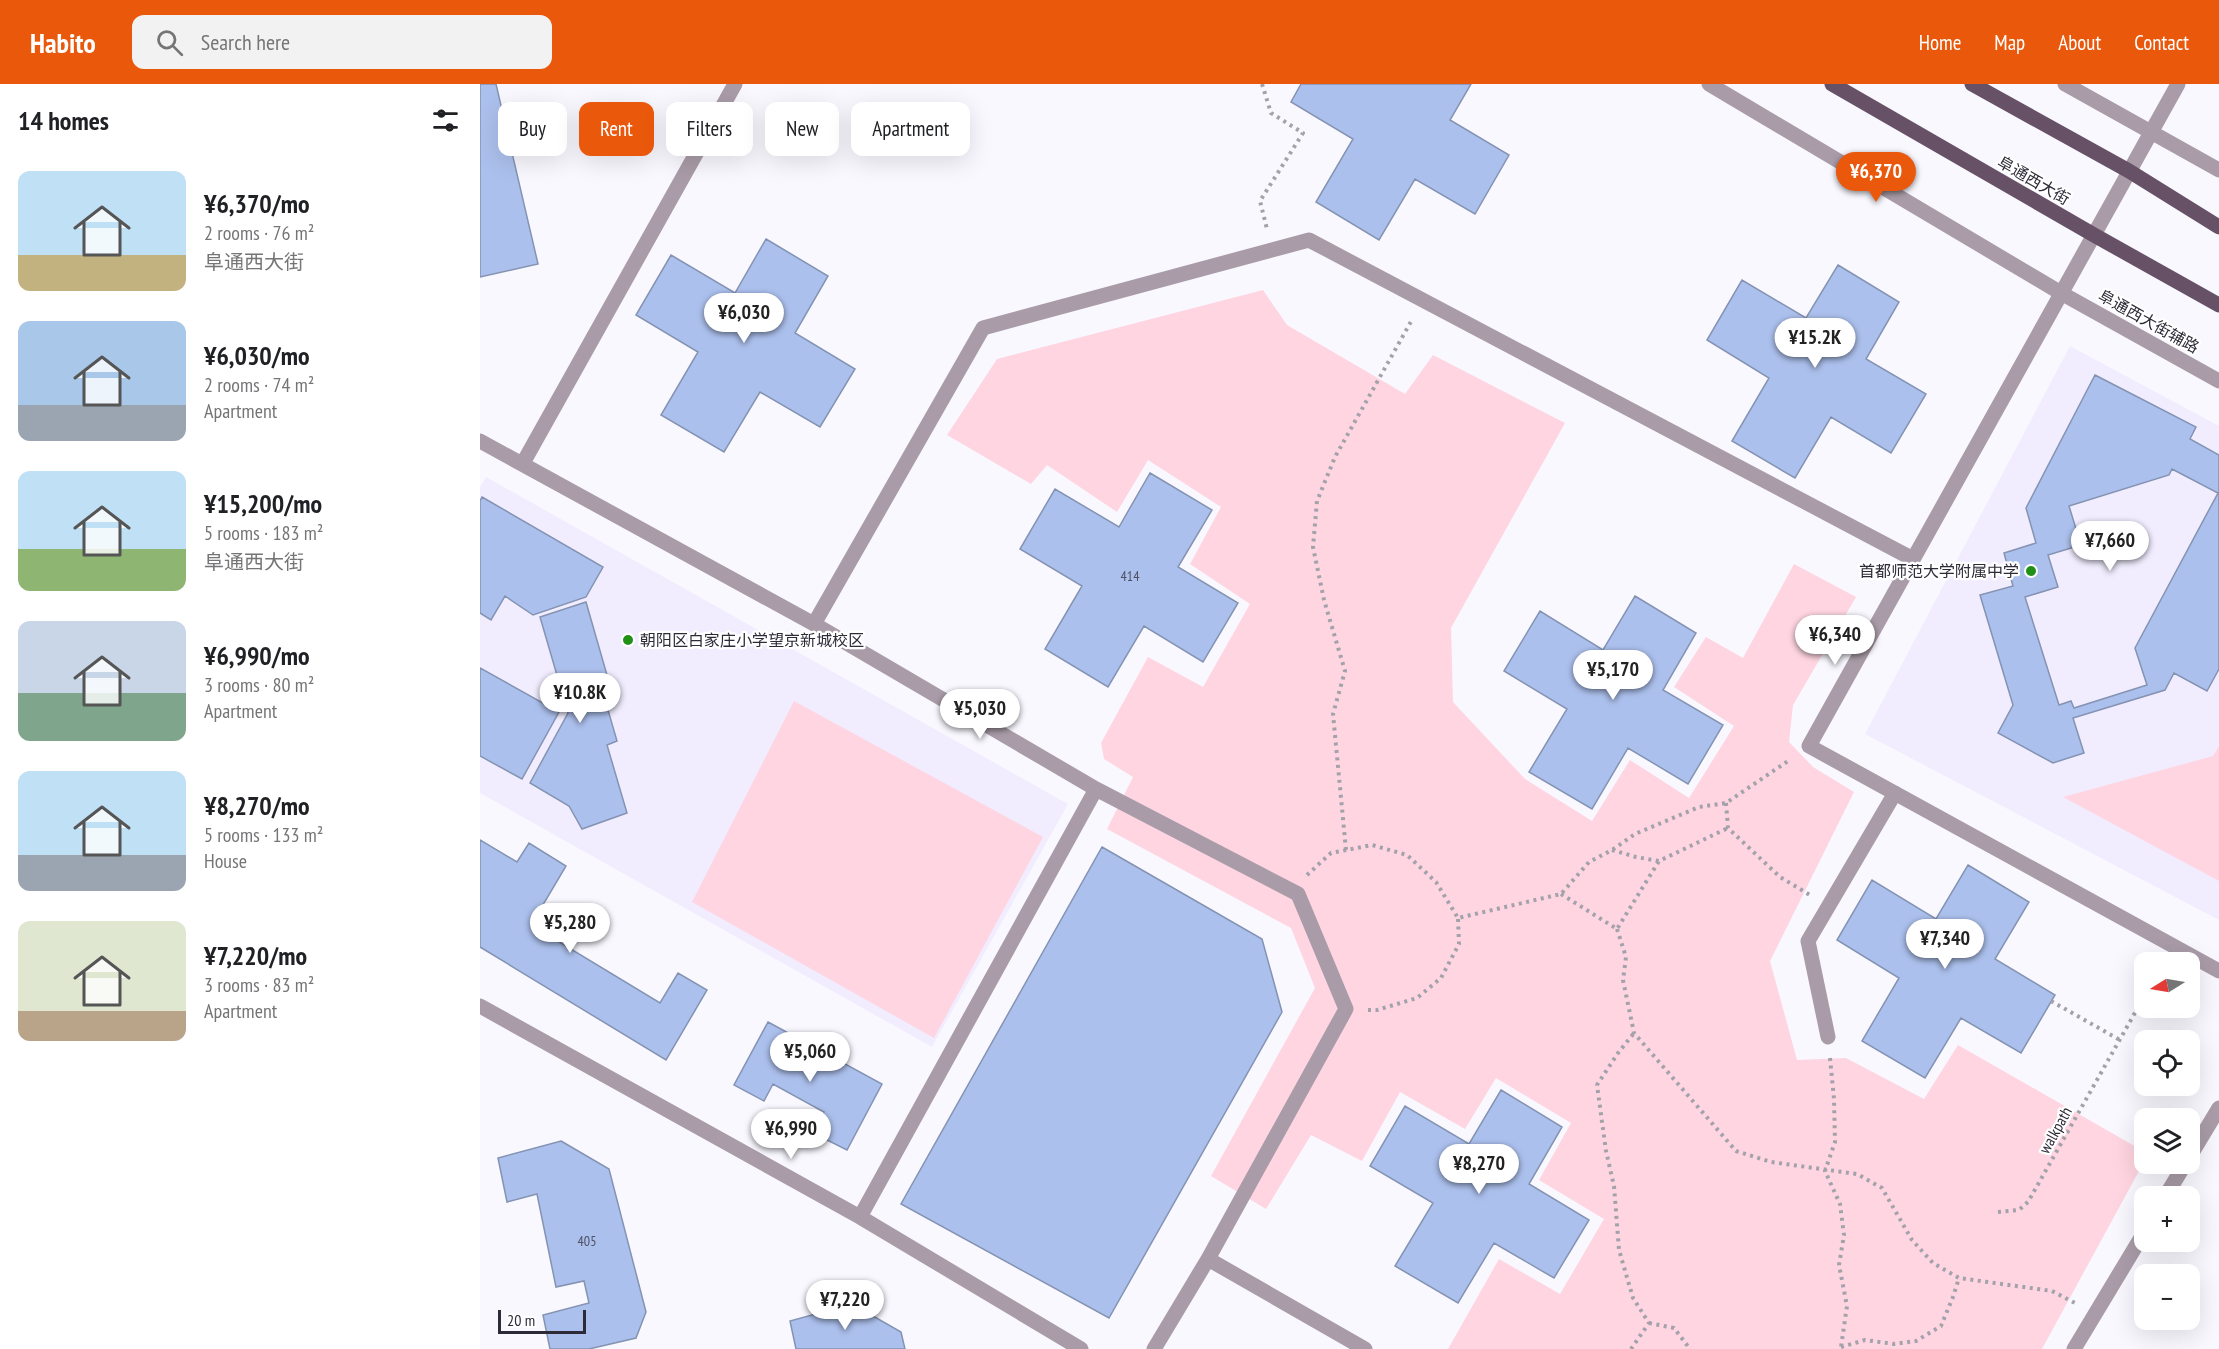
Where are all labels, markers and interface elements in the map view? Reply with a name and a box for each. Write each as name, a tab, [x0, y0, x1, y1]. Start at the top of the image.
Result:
search box	[132, 15, 552, 69]
text: Habito	[30, 24, 96, 61]
icon: search	[153, 26, 186, 59]
text: Search here	[201, 28, 290, 56]
text: Home	[1919, 29, 1961, 56]
text: Map	[1994, 29, 2025, 56]
text: About	[2058, 29, 2101, 56]
text: Contact	[2134, 29, 2189, 56]
chip: Buy	[498, 102, 567, 156]
chip: Rent	[579, 102, 654, 156]
chip: Filters	[666, 102, 753, 156]
chip: New	[765, 102, 839, 156]
chip: Apartment	[851, 102, 970, 156]
text: 14 homes	[18, 104, 109, 137]
icon: filters	[429, 104, 462, 137]
street label: 阜通西大街	[1994, 151, 2074, 209]
pin: ¥6,370	[1827, 152, 1925, 203]
text: ¥6,370	[1850, 158, 1902, 184]
text: ¥6,370/mo	[204, 187, 310, 220]
icon: home	[66, 195, 138, 267]
text: 2 rooms · 76 m²	[204, 220, 314, 246]
text: 阜通西大街	[204, 249, 304, 275]
street label: 阜通西大街辅路	[2095, 285, 2203, 357]
pin: ¥6,030	[695, 293, 793, 344]
text: ¥6,030	[718, 299, 770, 325]
pin: ¥15.2K	[1766, 318, 1864, 369]
text: ¥15.2K	[1789, 324, 1841, 350]
text: ¥6,030/mo	[204, 339, 310, 372]
icon: home	[66, 345, 138, 417]
text: 2 rooms · 74 m²	[204, 372, 314, 398]
text: Apartment	[204, 398, 277, 424]
text: ¥15,200/mo	[204, 487, 322, 520]
icon: home	[66, 495, 138, 567]
text: 5 rooms · 183 m²	[204, 520, 323, 546]
pin: ¥7,660	[2061, 521, 2159, 572]
text: ¥7,660	[2085, 527, 2135, 553]
text: 阜通西大街	[204, 549, 304, 575]
place label: 首都师范大学附属中学	[1859, 561, 2019, 581]
marker: 首都师范大学附属中学	[2024, 564, 2038, 578]
house number: 414	[1121, 567, 1140, 585]
pin: ¥6,340	[1786, 615, 1884, 666]
text: ¥6,340	[1809, 621, 1861, 647]
place label: 朝阳区白家庄小学望京新城校区	[640, 630, 864, 650]
marker: 朝阳区白家庄小学望京新城校区	[621, 633, 635, 647]
text: ¥6,990/mo	[204, 639, 310, 672]
icon: home	[66, 645, 138, 717]
pin: ¥5,170	[1564, 650, 1662, 701]
text: ¥5,170	[1587, 656, 1639, 682]
text: 3 rooms · 80 m²	[204, 672, 314, 698]
pin: ¥10.8K	[531, 673, 629, 724]
text: ¥10.8K	[554, 679, 606, 705]
pin: ¥5,030	[931, 689, 1029, 740]
text: ¥5,030	[954, 695, 1006, 721]
text: Apartment	[204, 698, 277, 724]
text: ¥8,270/mo	[204, 789, 310, 822]
icon: home	[66, 795, 138, 867]
text: 5 rooms · 133 m²	[204, 822, 323, 848]
text: House	[204, 848, 247, 874]
pin: ¥5,280	[521, 903, 619, 954]
text: ¥5,280	[544, 909, 596, 935]
pin: ¥7,340	[1896, 919, 1994, 970]
text: ¥7,340	[1920, 925, 1970, 951]
text: ¥7,220/mo	[204, 939, 307, 972]
icon: home	[66, 945, 138, 1017]
north arrow	[2134, 952, 2200, 1018]
map controls	[2134, 952, 2200, 1330]
text: 3 rooms · 83 m²	[204, 972, 314, 998]
text: Apartment	[204, 998, 277, 1024]
button: locate	[2134, 1030, 2200, 1096]
pin: ¥5,060	[761, 1032, 859, 1083]
text: ¥5,060	[784, 1038, 836, 1064]
street label: walkpath	[2034, 1103, 2076, 1157]
button: layers	[2134, 1108, 2200, 1174]
pin: ¥6,990	[742, 1109, 840, 1160]
text: ¥6,990	[765, 1115, 817, 1141]
pin: ¥8,270	[1430, 1144, 1528, 1195]
text: ¥8,270	[1453, 1150, 1505, 1176]
button: +	[2134, 1186, 2200, 1252]
house number: 405	[578, 1232, 596, 1250]
button: −	[2134, 1264, 2200, 1330]
pin: ¥7,220	[796, 1280, 894, 1331]
text: ¥7,220	[820, 1286, 870, 1312]
scale bar	[498, 1307, 586, 1334]
text: 20 m	[507, 1310, 535, 1330]

